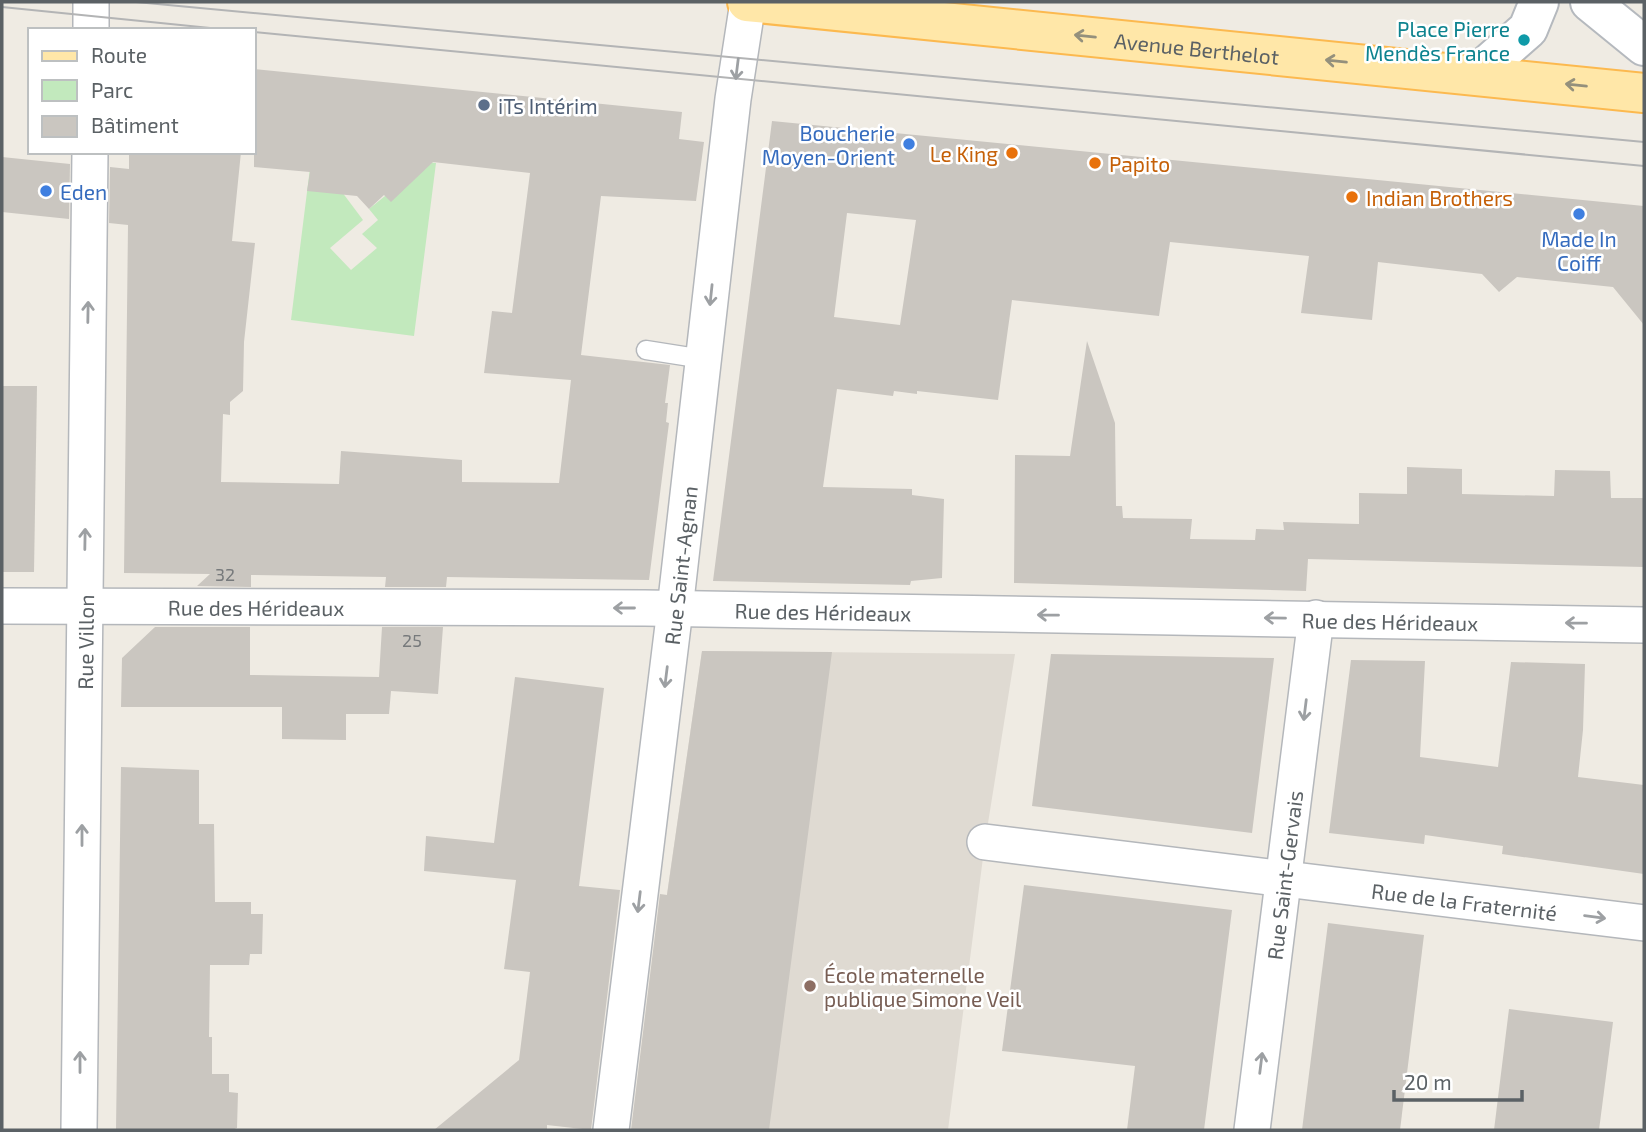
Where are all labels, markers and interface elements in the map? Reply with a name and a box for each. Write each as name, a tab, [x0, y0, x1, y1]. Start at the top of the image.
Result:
place label: Place Pierre Mendès France	[1365, 16, 1510, 65]
street label: Avenue Berthelot	[1113, 27, 1280, 68]
legend	[28, 28, 256, 154]
one-way arrow	[1074, 29, 1097, 42]
marker: Place Pierre Mendès France	[1516, 32, 1532, 48]
text: Route	[91, 42, 147, 67]
one-way arrow	[1325, 54, 1348, 67]
one-way arrow	[730, 57, 743, 80]
text: Parc	[91, 77, 133, 102]
one-way arrow	[1566, 78, 1588, 91]
place label: iTs Intérim	[498, 93, 598, 118]
marker: iTs Intérim	[476, 97, 492, 113]
text: Bâtiment	[91, 112, 179, 137]
place label: Boucherie Moyen-Orient	[762, 120, 895, 169]
marker: Boucherie Moyen-Orient	[901, 136, 917, 152]
place label: Le King	[930, 141, 998, 166]
marker: Le King	[1004, 145, 1020, 161]
place label: Papito	[1109, 151, 1170, 176]
marker: Papito	[1087, 155, 1103, 171]
place label: Eden	[60, 179, 107, 204]
marker: Eden	[38, 183, 54, 199]
place label: Indian Brothers	[1366, 185, 1513, 210]
marker: Indian Brothers	[1344, 189, 1360, 205]
marker: Made In Coiff	[1571, 206, 1587, 222]
place label: Made In Coiff	[1541, 226, 1617, 275]
one-way arrow	[704, 283, 717, 306]
one-way arrow	[81, 300, 95, 323]
street label: Rue Saint-Agnan	[658, 484, 701, 646]
one-way arrow	[78, 528, 92, 551]
house number: 32	[215, 563, 235, 585]
street label: Rue Villon	[71, 594, 98, 690]
street label: Rue des Hérideaux	[168, 594, 344, 620]
street label: Rue des Hérideaux	[735, 597, 911, 625]
one-way arrow	[613, 601, 636, 615]
street label: Rue des Hérideaux	[1301, 607, 1478, 635]
one-way arrow	[1036, 608, 1059, 621]
one-way arrow	[1264, 611, 1287, 625]
one-way arrow	[1565, 617, 1588, 630]
house number: 25	[402, 629, 422, 651]
one-way arrow	[660, 665, 673, 687]
one-way arrow	[1299, 699, 1312, 721]
street label: Rue Saint-Gervais	[1261, 789, 1307, 961]
one-way arrow	[75, 823, 89, 846]
street label: Rue de la Fraternité	[1370, 877, 1559, 925]
one-way arrow	[632, 891, 645, 913]
one-way arrow	[1583, 911, 1606, 924]
place label: École maternelle publique Simone Veil	[824, 962, 1022, 1011]
marker: École maternelle publique Simone Veil	[802, 978, 818, 994]
one-way arrow	[73, 1051, 87, 1074]
one-way arrow	[1254, 1052, 1267, 1074]
scale bar	[1394, 1058, 1522, 1102]
text: 20 m	[1404, 1069, 1452, 1094]

